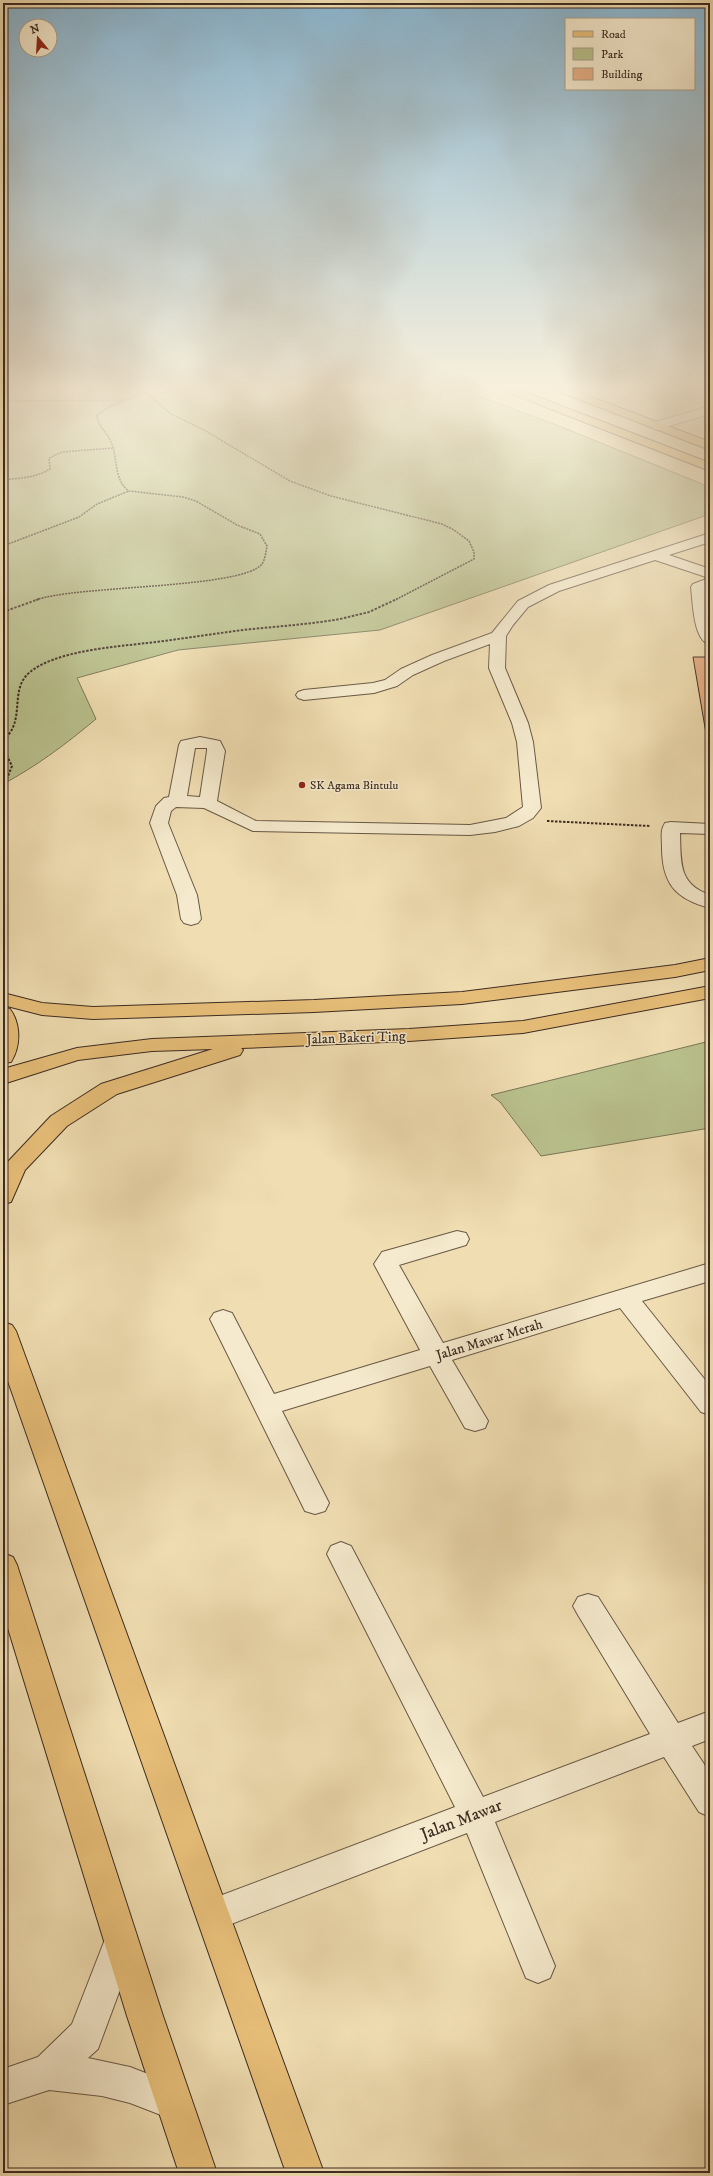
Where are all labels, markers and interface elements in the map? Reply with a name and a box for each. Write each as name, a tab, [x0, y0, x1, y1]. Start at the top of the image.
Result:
north arrow	[18, 18, 58, 58]
legend	[565, 18, 695, 90]
text: N	[29, 21, 42, 37]
text: Road	[601, 27, 626, 42]
text: Park	[601, 47, 623, 62]
text: Building	[601, 67, 642, 82]
place label: SK Agama Bintulu	[310, 778, 399, 793]
marker: SK Agama Bintulu	[297, 780, 307, 790]
street label: Jalan Bakeri Ting	[304, 1027, 406, 1049]
street label: Jalan Mawar Merah	[432, 1315, 545, 1365]
street label: Jalan Mawar	[416, 1794, 506, 1846]

